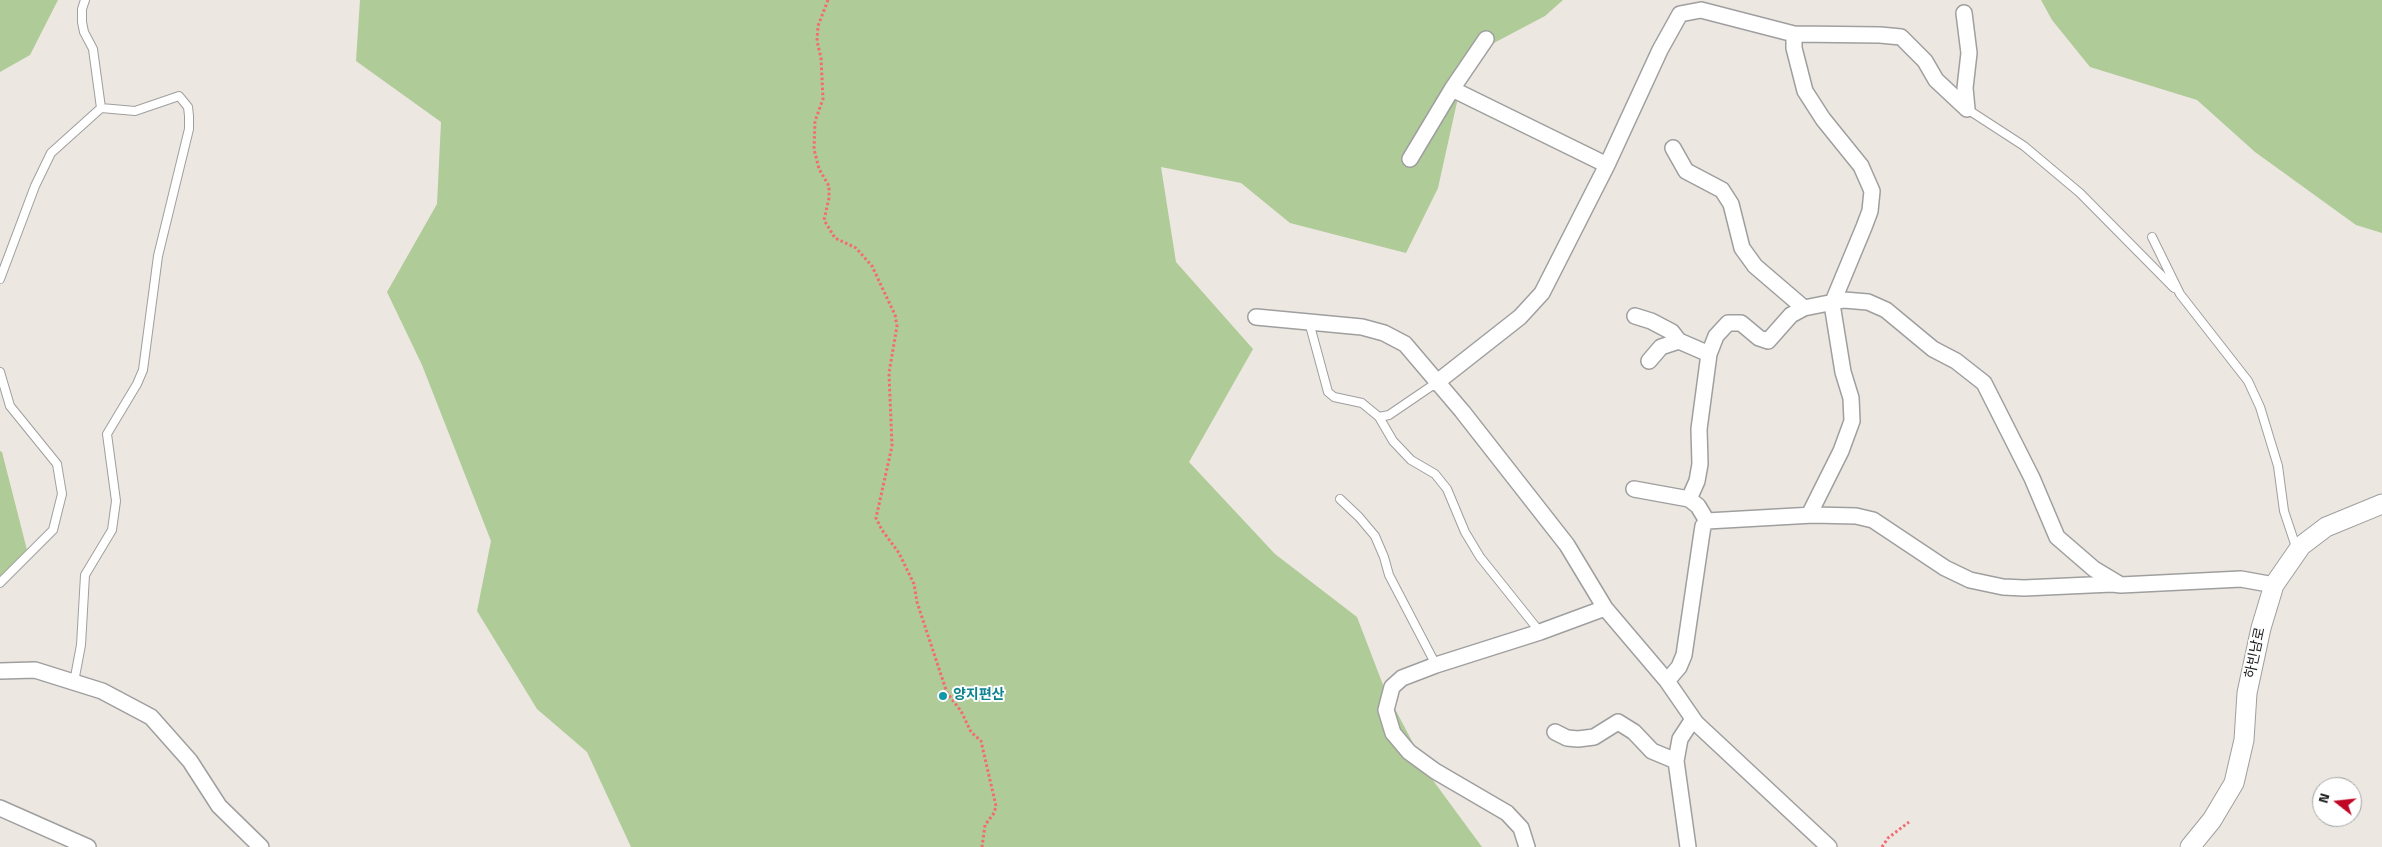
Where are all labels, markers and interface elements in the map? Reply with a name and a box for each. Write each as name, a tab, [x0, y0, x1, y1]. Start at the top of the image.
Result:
street label: 하빈남로	[2242, 626, 2270, 680]
place label: 양지편산	[953, 688, 1005, 704]
marker: 양지편산	[937, 690, 949, 702]
north arrow	[2312, 777, 2362, 827]
text: N	[2312, 790, 2334, 806]

